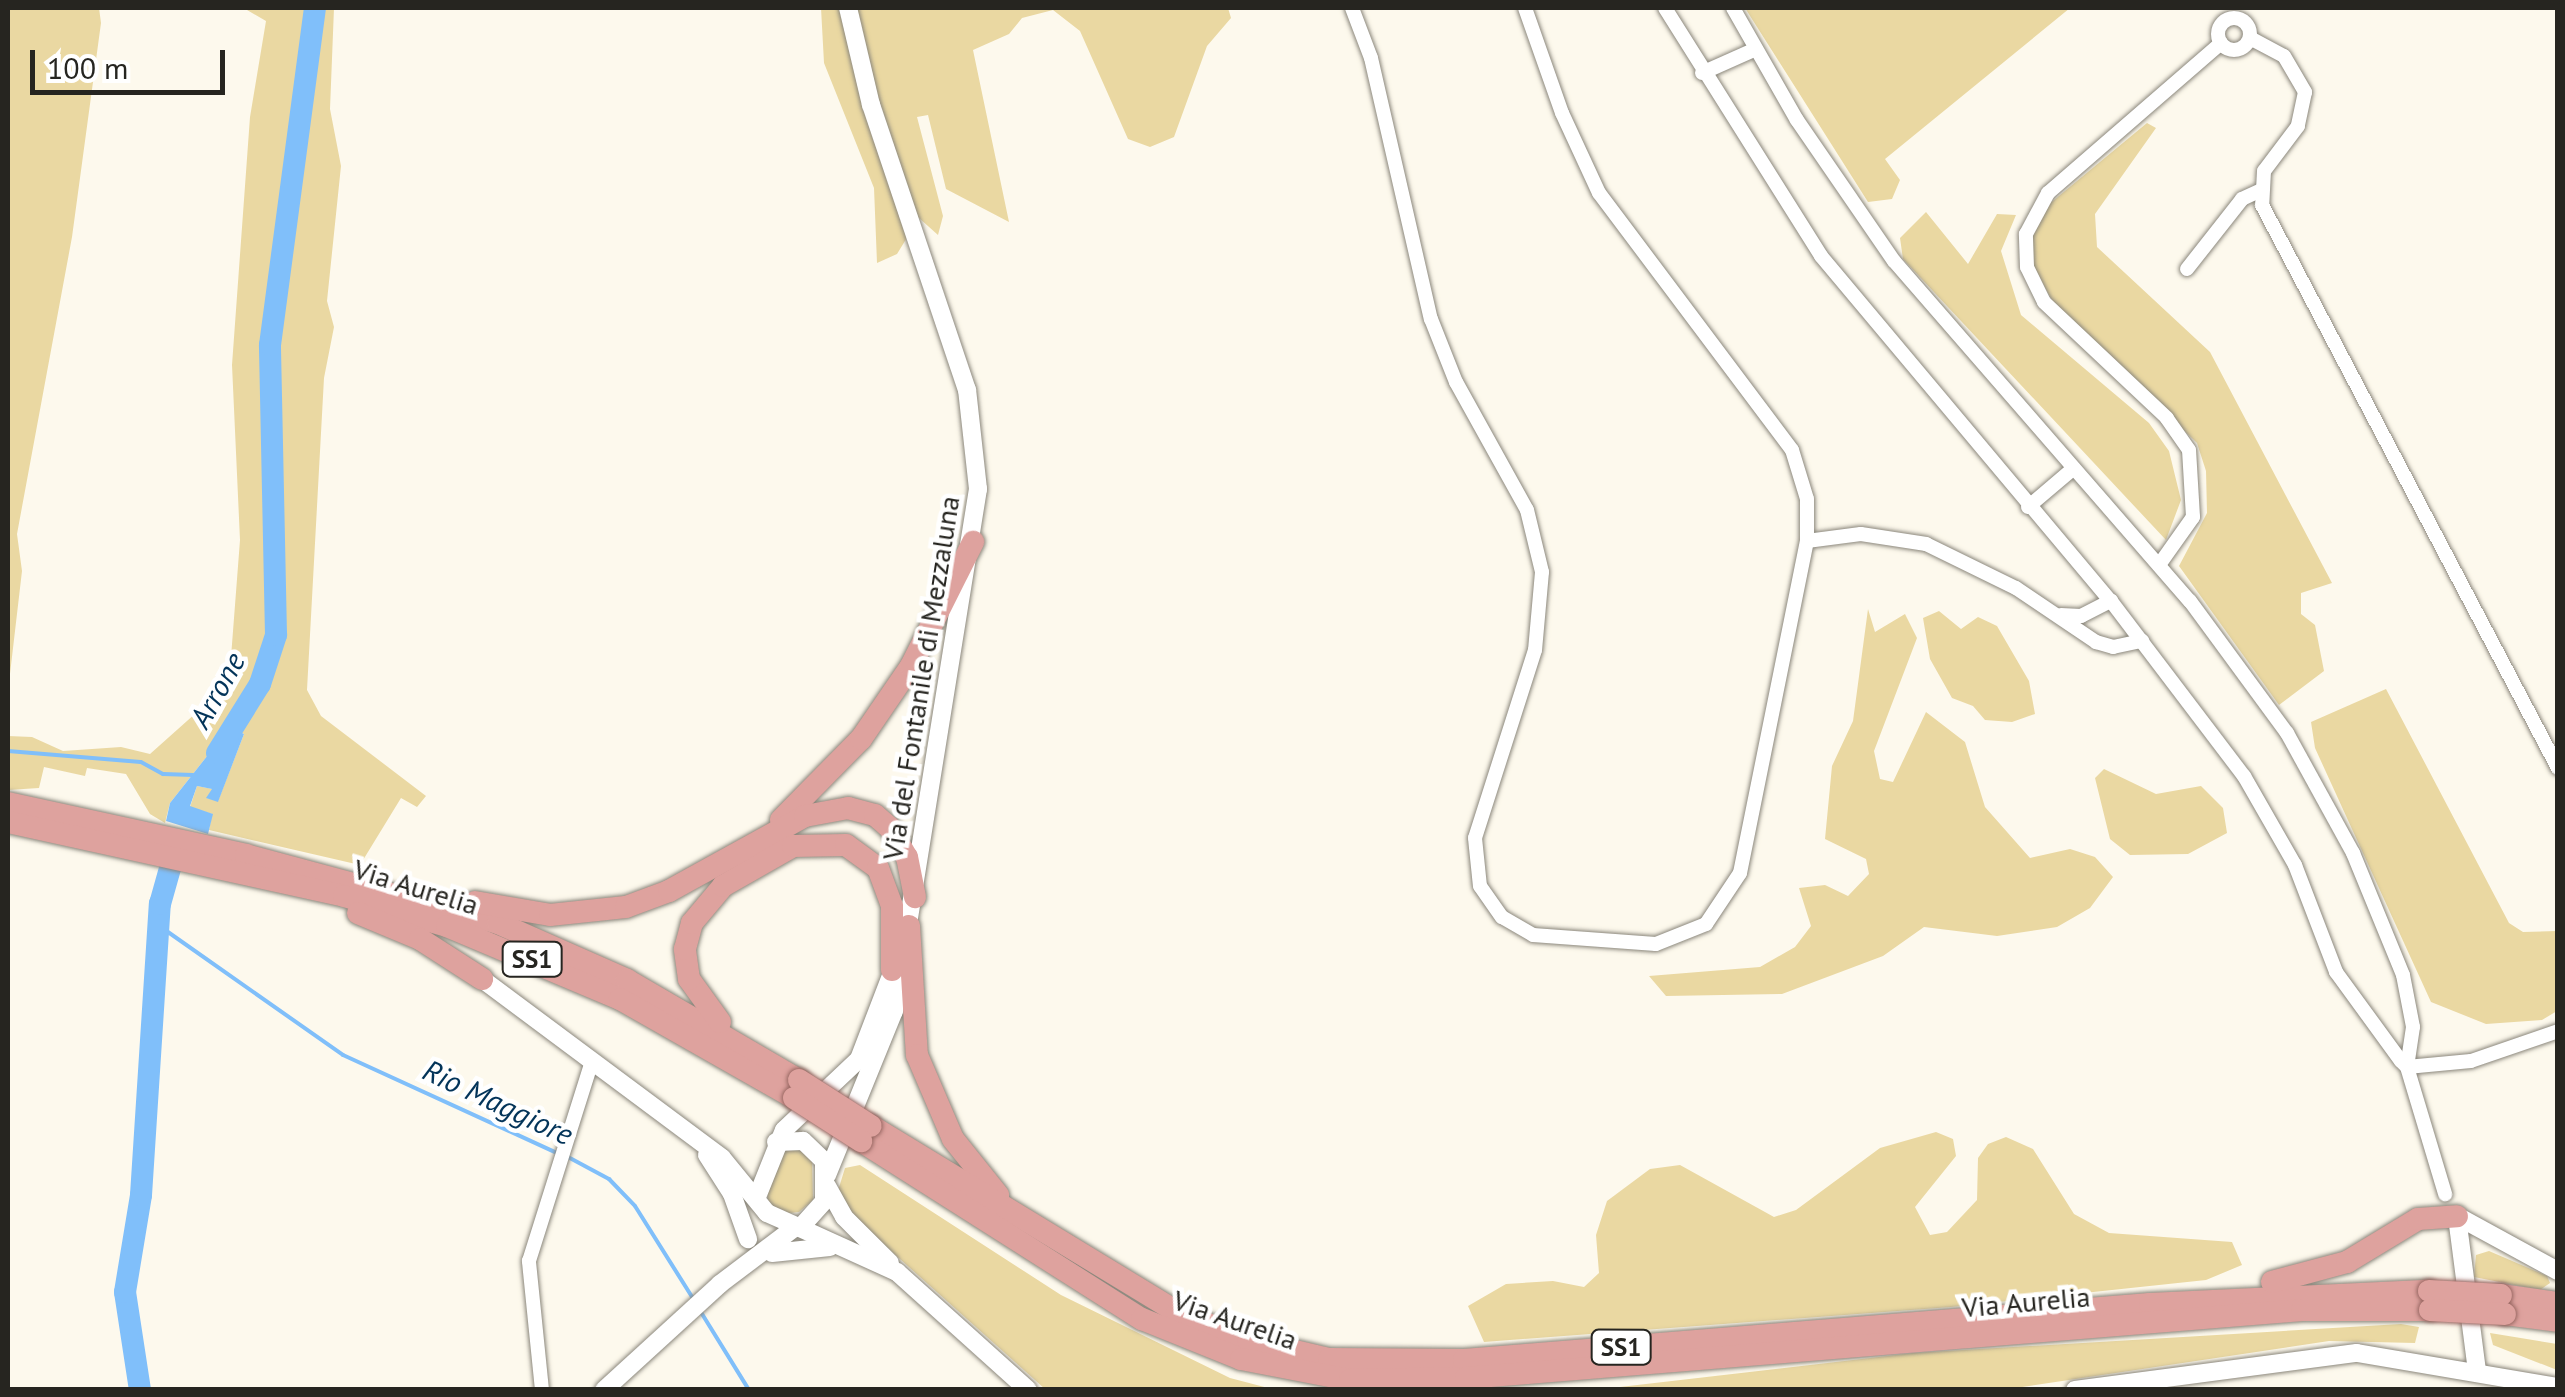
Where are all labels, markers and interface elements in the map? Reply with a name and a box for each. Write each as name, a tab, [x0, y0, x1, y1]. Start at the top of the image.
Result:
scale bar	[35, 30, 230, 92]
text: 100 m	[47, 48, 128, 87]
street label: Via del Fontanile di Mezzaluna	[876, 494, 966, 862]
water label: Arrone	[182, 646, 252, 734]
street label: Via Aurelia	[349, 852, 483, 922]
road number: SS1	[500, 939, 564, 979]
water label: Rio Maggiore	[417, 1052, 579, 1152]
street label: Via Aurelia	[1960, 1280, 2092, 1324]
street label: Via Aurelia	[1168, 1283, 1302, 1357]
road number: SS1	[1588, 1327, 1654, 1367]

